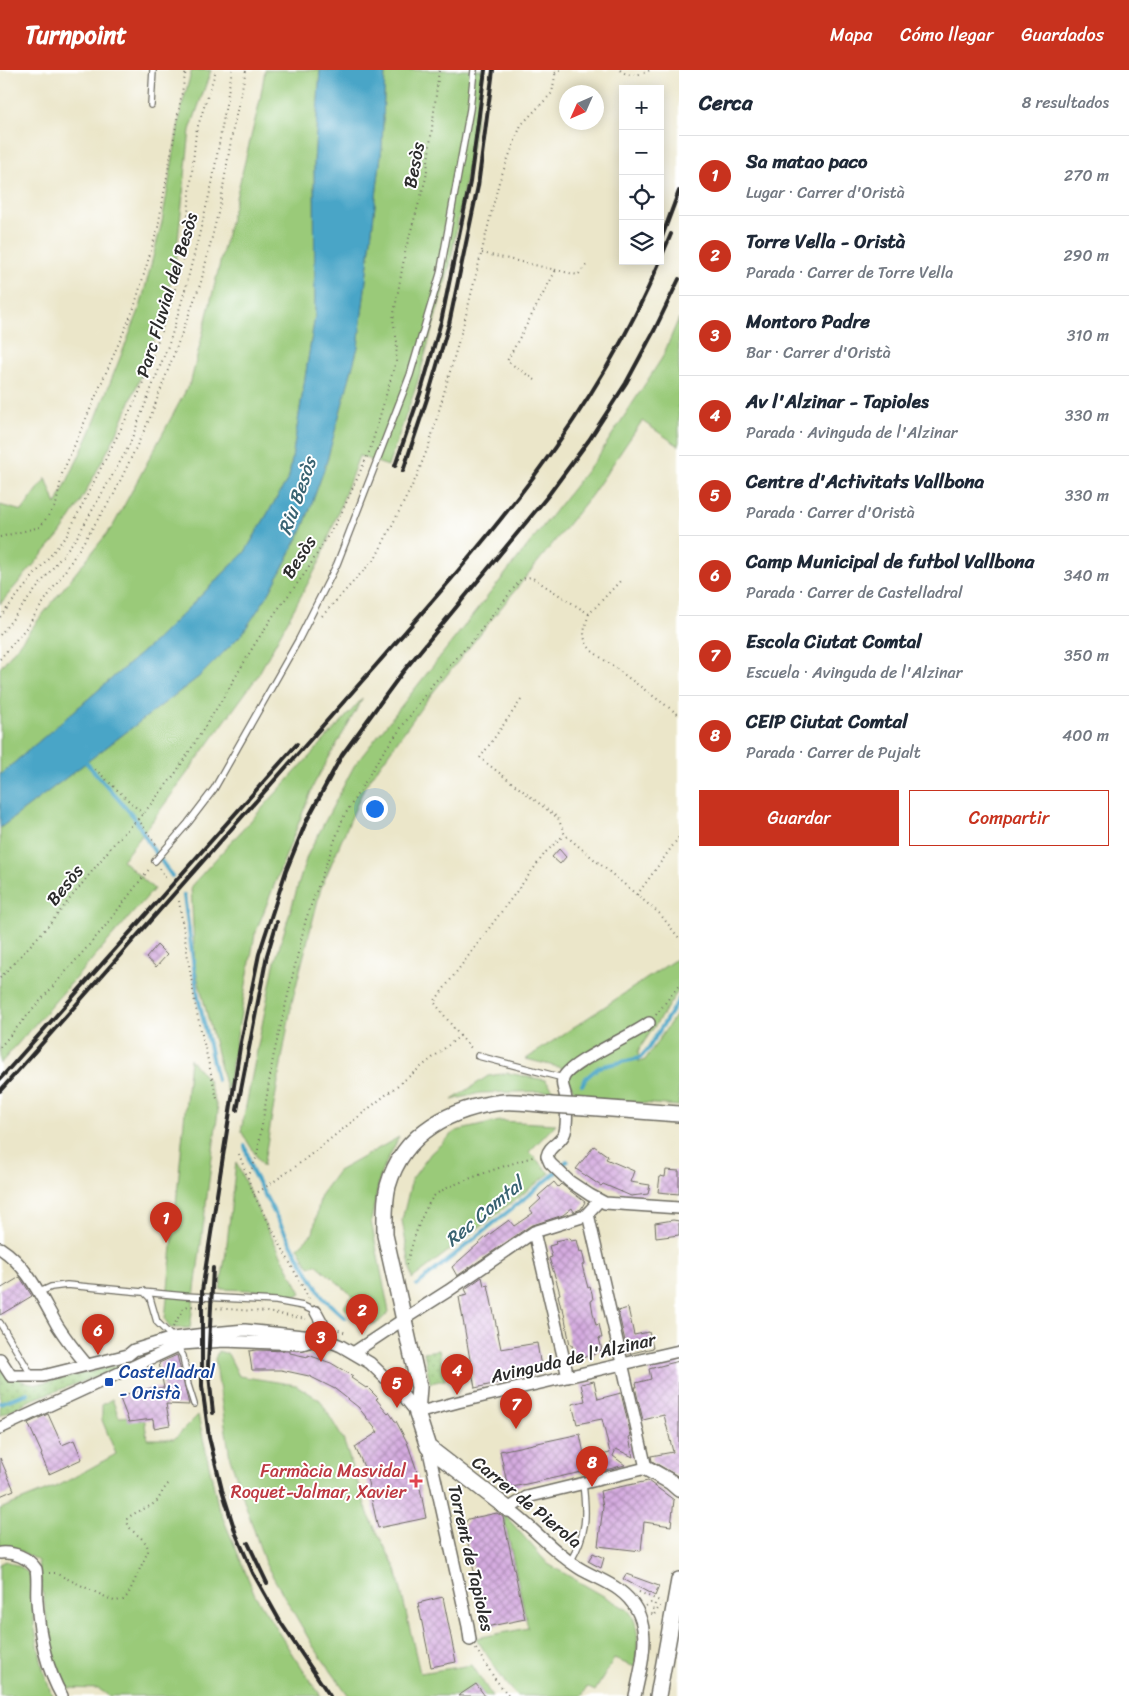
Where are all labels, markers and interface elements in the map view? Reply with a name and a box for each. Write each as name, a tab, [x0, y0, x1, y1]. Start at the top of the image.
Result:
text: Turnpoint	[25, 14, 127, 56]
text: Mapa	[830, 19, 872, 51]
text: Cómo llegar	[900, 19, 993, 51]
text: Guardados	[1021, 19, 1104, 51]
text: Cerca	[699, 84, 753, 122]
north arrow	[559, 85, 604, 130]
map controls	[619, 85, 664, 265]
button: +	[619, 85, 664, 130]
text: 8 resultados	[1022, 88, 1109, 117]
button: −	[619, 130, 664, 175]
street label: Besòs	[394, 139, 434, 191]
text: Sa matao paco	[746, 145, 867, 178]
text: 1	[712, 161, 718, 190]
text: 270 m	[1064, 161, 1109, 190]
button: locate	[619, 175, 664, 220]
text: Lugar · Carrer d'Oristà	[746, 178, 905, 207]
street label: Parc Fluvial del Besòs	[127, 208, 208, 382]
button: layers	[619, 220, 664, 265]
text: Torre Vella - Oristà	[746, 225, 905, 258]
text: 2	[710, 241, 720, 270]
text: 290 m	[1063, 241, 1109, 270]
text: Parada · Carrer de Torre Vella	[746, 258, 953, 287]
text: Montoro Padre	[746, 305, 870, 338]
text: 3	[711, 321, 719, 350]
text: 310 m	[1067, 321, 1109, 350]
text: Bar · Carrer d'Oristà	[746, 338, 891, 367]
text: Av l'Alzinar - Tapioles	[746, 385, 929, 418]
text: 4	[710, 401, 720, 430]
text: 330 m	[1065, 401, 1109, 430]
text: Parada · Avinguda de l'Alzinar	[746, 418, 957, 447]
water label: Riu Besòs	[268, 450, 326, 539]
text: Centre d'Activitats Vallbona	[746, 465, 984, 498]
text: 5	[710, 481, 720, 510]
text: 330 m	[1065, 481, 1109, 510]
text: Parada · Carrer d'Oristà	[746, 498, 915, 527]
street label: Besòs	[273, 528, 325, 585]
text: Camp Municipal de futbol Vallbona	[746, 545, 1034, 578]
text: 6	[710, 561, 720, 590]
text: 340 m	[1064, 561, 1109, 590]
text: Parada · Carrer de Castelladral	[746, 578, 963, 607]
text: Escola Ciutat Comtal	[746, 625, 922, 658]
text: 7	[710, 641, 720, 670]
text: 350 m	[1064, 641, 1109, 670]
text: Escuela · Avinguda de l'Alzinar	[746, 658, 962, 687]
text: CEIP Ciutat Comtal	[746, 705, 908, 738]
text: 8	[710, 721, 720, 750]
text: 400 m	[1062, 721, 1109, 750]
text: Parada · Carrer de Pujalt	[746, 738, 921, 767]
button: Guardar	[699, 790, 899, 846]
button: Compartir	[909, 790, 1109, 846]
your location	[362, 796, 388, 822]
street label: Besòs	[38, 856, 92, 913]
water label: Rec Comtal	[437, 1166, 534, 1255]
pin: 1	[150, 1202, 182, 1243]
pin: 2	[346, 1294, 378, 1335]
pin: 6	[82, 1314, 114, 1355]
pin: 3	[305, 1321, 337, 1362]
street label: Avinguda de l'Alzinar	[486, 1323, 660, 1393]
pin: 4	[441, 1354, 473, 1395]
place label: Castelladral - Oristà	[119, 1356, 216, 1409]
pin: 5	[381, 1367, 413, 1408]
marker: Castelladral - Oristà	[103, 1376, 115, 1388]
pin: 7	[500, 1388, 532, 1429]
pin: 8	[576, 1446, 608, 1487]
street label: Carrer de Pierola	[465, 1447, 589, 1557]
place label: Farmàcia Masvidal Roquet-Jalmar, Xavier	[231, 1455, 408, 1508]
marker: Farmàcia Masvidal Roquet-Jalmar, Xavier	[410, 1475, 422, 1487]
street label: Torrent de Tapioles	[439, 1481, 504, 1635]

